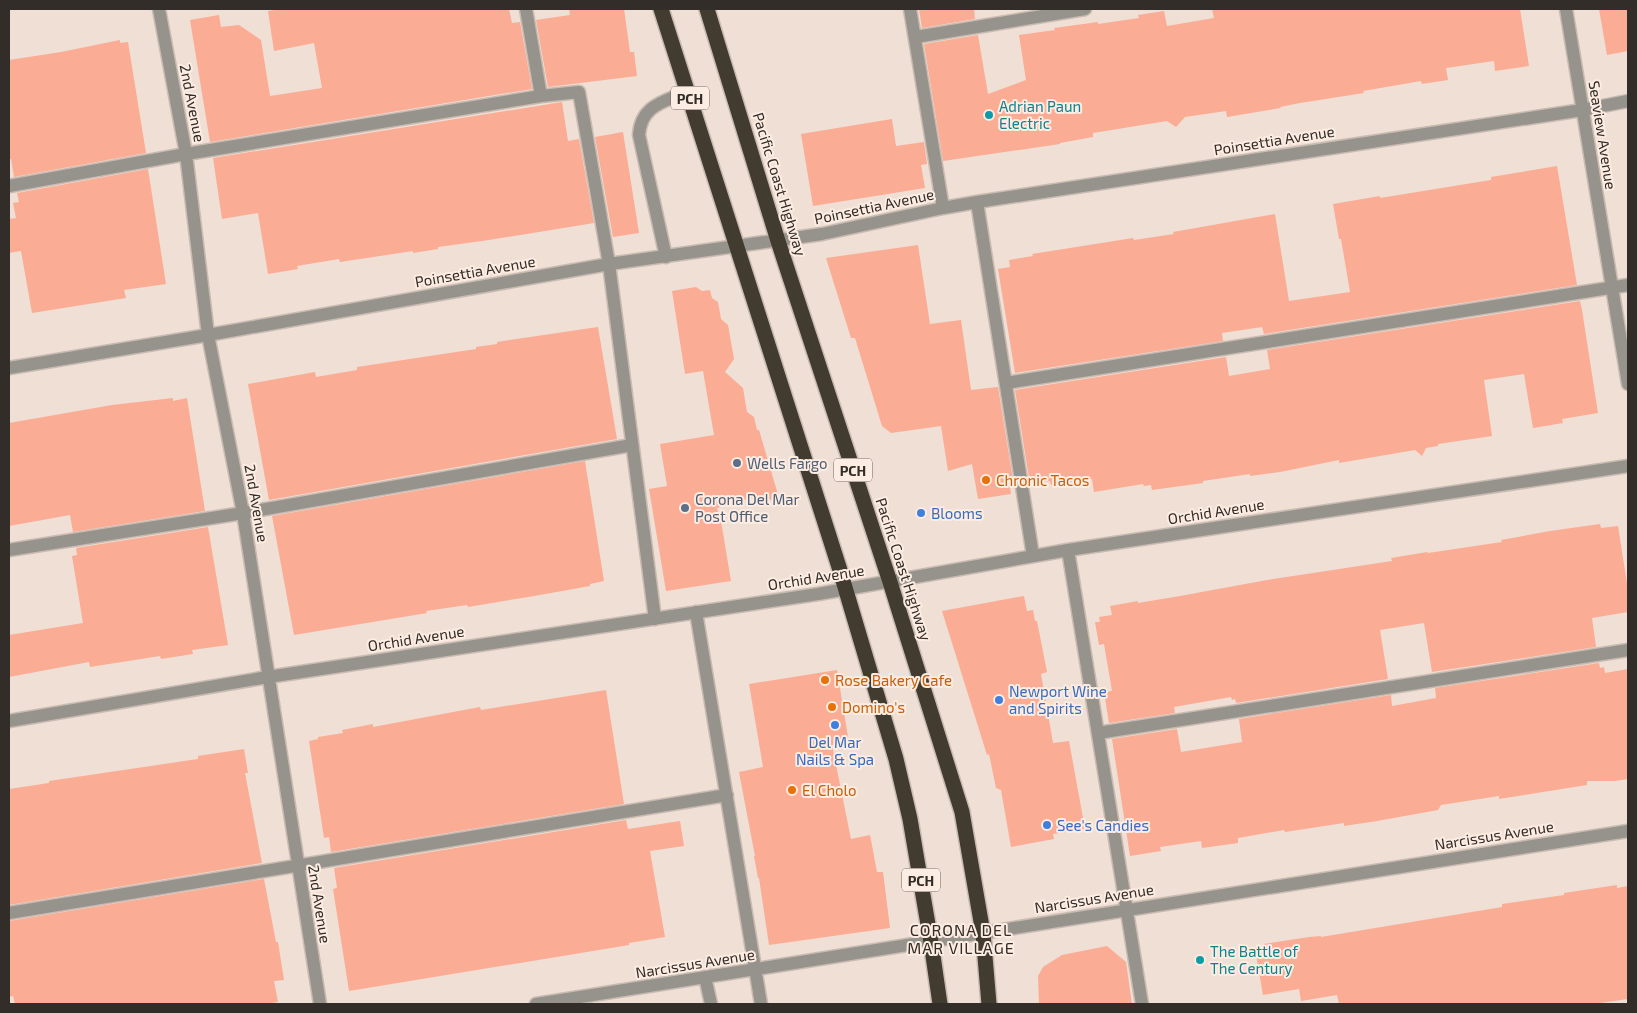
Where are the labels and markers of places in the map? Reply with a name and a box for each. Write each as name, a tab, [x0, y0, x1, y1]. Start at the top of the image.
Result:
place label: Adrian Paun Electric	[999, 97, 1081, 132]
marker: Adrian Paun Electric	[983, 109, 995, 121]
place label: Wells Fargo	[747, 454, 828, 472]
marker: Wells Fargo	[731, 457, 743, 469]
place label: Chronic Tacos	[996, 471, 1089, 489]
marker: Chronic Tacos	[980, 474, 992, 486]
place label: Corona Del Mar Post Office	[695, 490, 800, 525]
marker: Corona Del Mar Post Office	[679, 502, 691, 514]
place label: Blooms	[931, 504, 983, 522]
marker: Blooms	[915, 507, 927, 519]
place label: Rose Bakery Cafe	[835, 671, 952, 689]
marker: Rose Bakery Cafe	[819, 674, 831, 686]
place label: Newport Wine and Spirits	[1009, 682, 1107, 717]
marker: Newport Wine and Spirits	[993, 694, 1005, 706]
place label: Domino's	[842, 698, 905, 716]
marker: Domino's	[826, 701, 838, 713]
marker: Del Mar Nails & Spa	[829, 719, 841, 731]
place label: Del Mar Nails & Spa	[796, 733, 874, 768]
place label: El Cholo	[802, 781, 857, 799]
marker: El Cholo	[786, 784, 798, 796]
place label: See's Candies	[1057, 816, 1149, 834]
marker: See's Candies	[1041, 819, 1053, 831]
place label: The Battle of The Century	[1210, 942, 1298, 977]
marker: The Battle of The Century	[1194, 954, 1206, 966]

